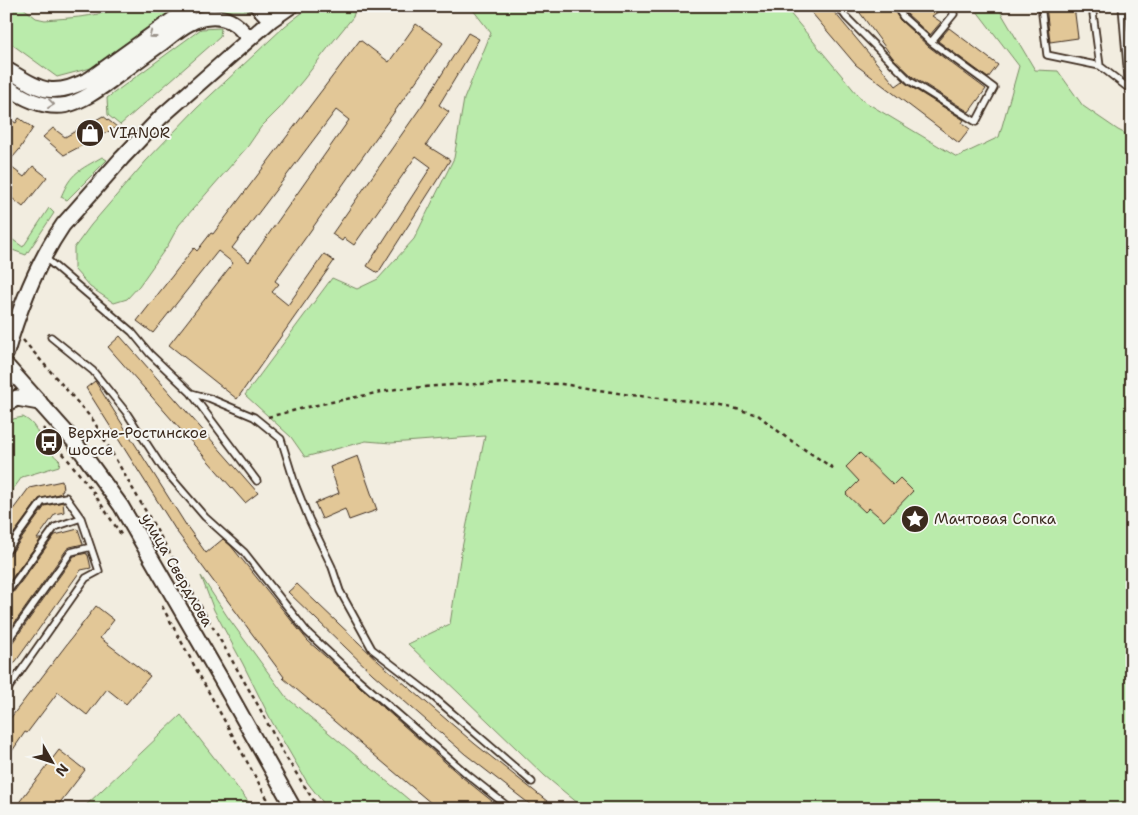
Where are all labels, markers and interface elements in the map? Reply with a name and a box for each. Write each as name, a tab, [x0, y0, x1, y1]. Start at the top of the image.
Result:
one-way arrow	[148, 29, 158, 38]
one-way arrow	[47, 98, 55, 109]
shop icon: VIANOR	[75, 118, 105, 148]
place label: VIANOR	[109, 123, 170, 143]
place label: Верхне-Ростинское шоссе	[68, 423, 207, 460]
bus stop icon: Верхне-Ростинское шоссе	[34, 427, 64, 457]
place icon: Мачтовая Сопка	[900, 504, 930, 534]
place label: Мачтовая Сопка	[934, 509, 1057, 529]
street label: улица Свердлова	[136, 510, 218, 631]
north arrow	[28, 738, 78, 788]
text: N	[52, 760, 73, 780]

